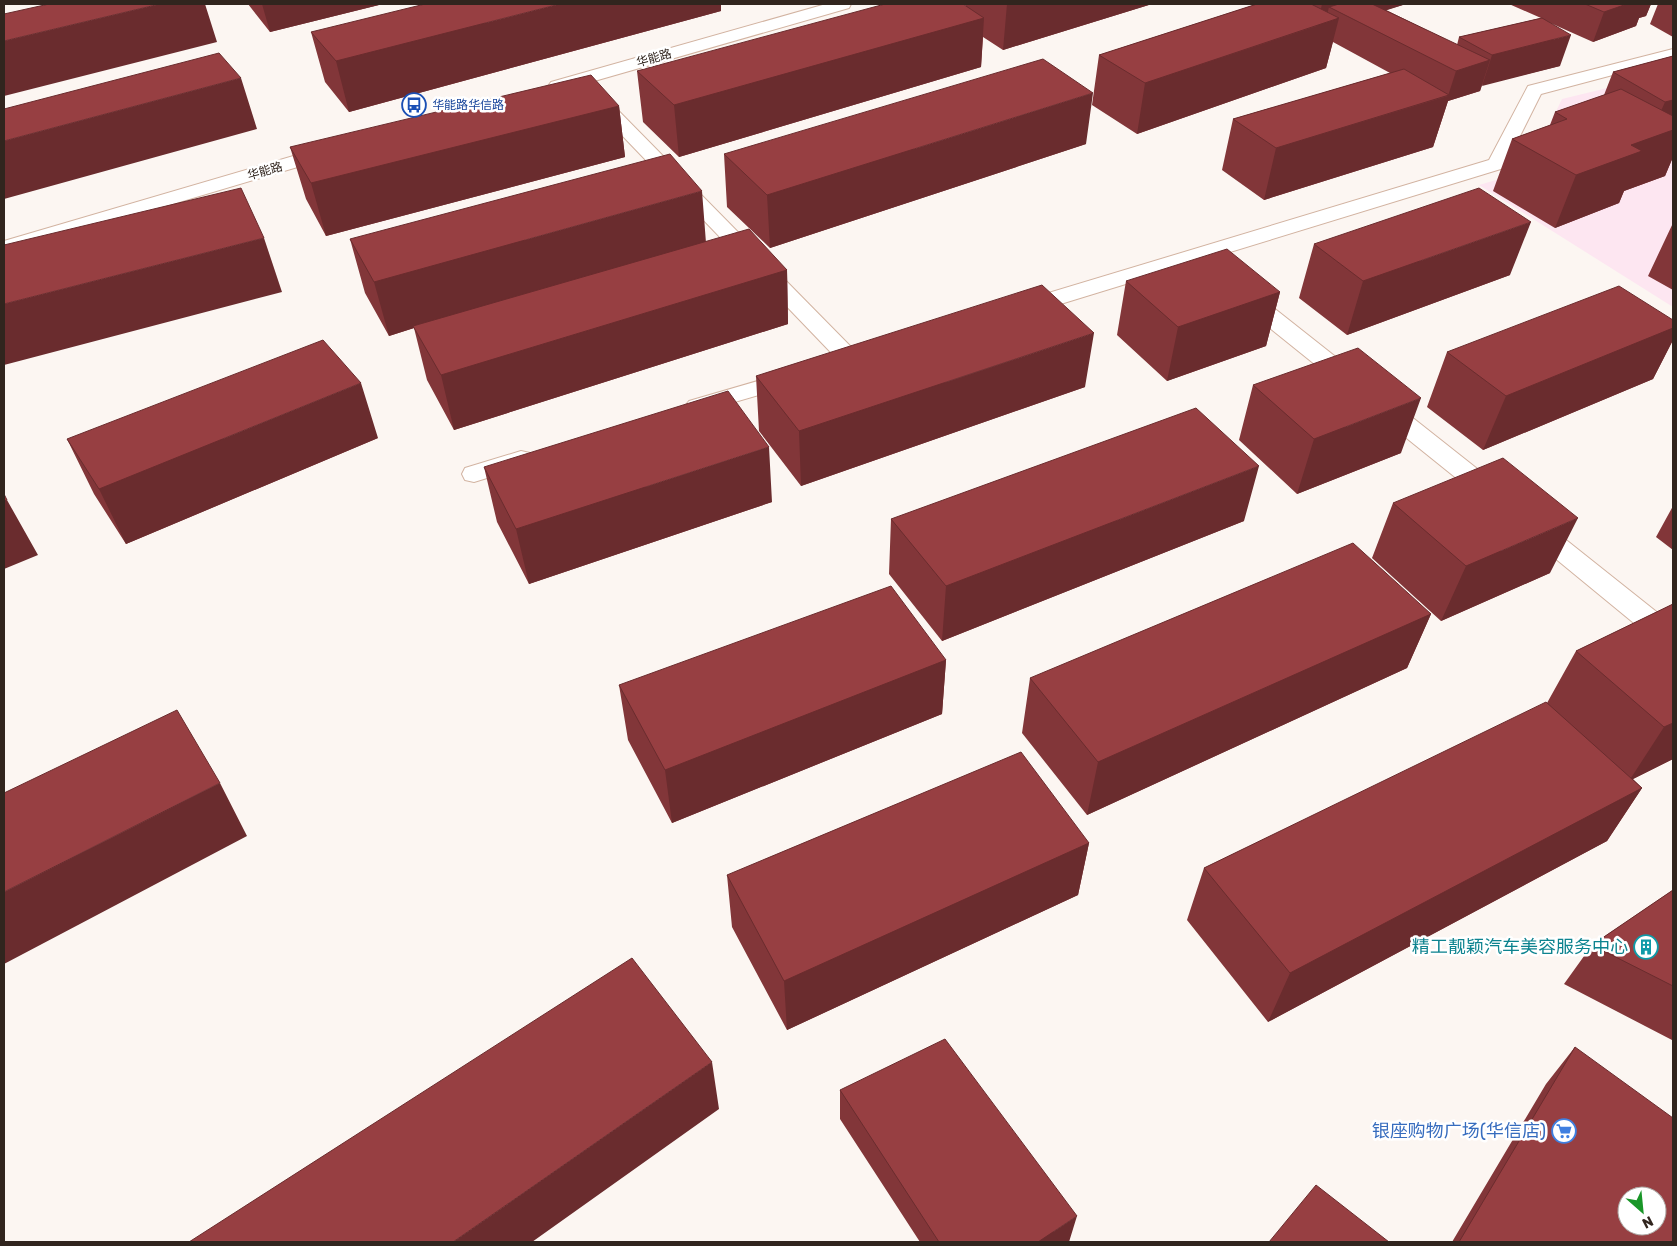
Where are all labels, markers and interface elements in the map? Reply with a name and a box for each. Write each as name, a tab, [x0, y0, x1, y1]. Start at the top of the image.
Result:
street label: 华能路	[635, 46, 673, 70]
bus stop icon: 华能路华信路	[401, 92, 427, 118]
place label: 华能路华信路	[432, 98, 504, 112]
street label: 华能路	[246, 159, 284, 183]
building icon: 精工靓颖汽车美容服务中心	[1633, 934, 1659, 960]
place label: 精工靓颖汽车美容服务中心	[1412, 936, 1628, 958]
supermarket icon: 银座购物广场(华信店)	[1551, 1118, 1577, 1144]
place label: 银座购物广场(华信店)	[1372, 1120, 1546, 1142]
north arrow	[1617, 1186, 1667, 1236]
text: N	[1639, 1212, 1656, 1232]

